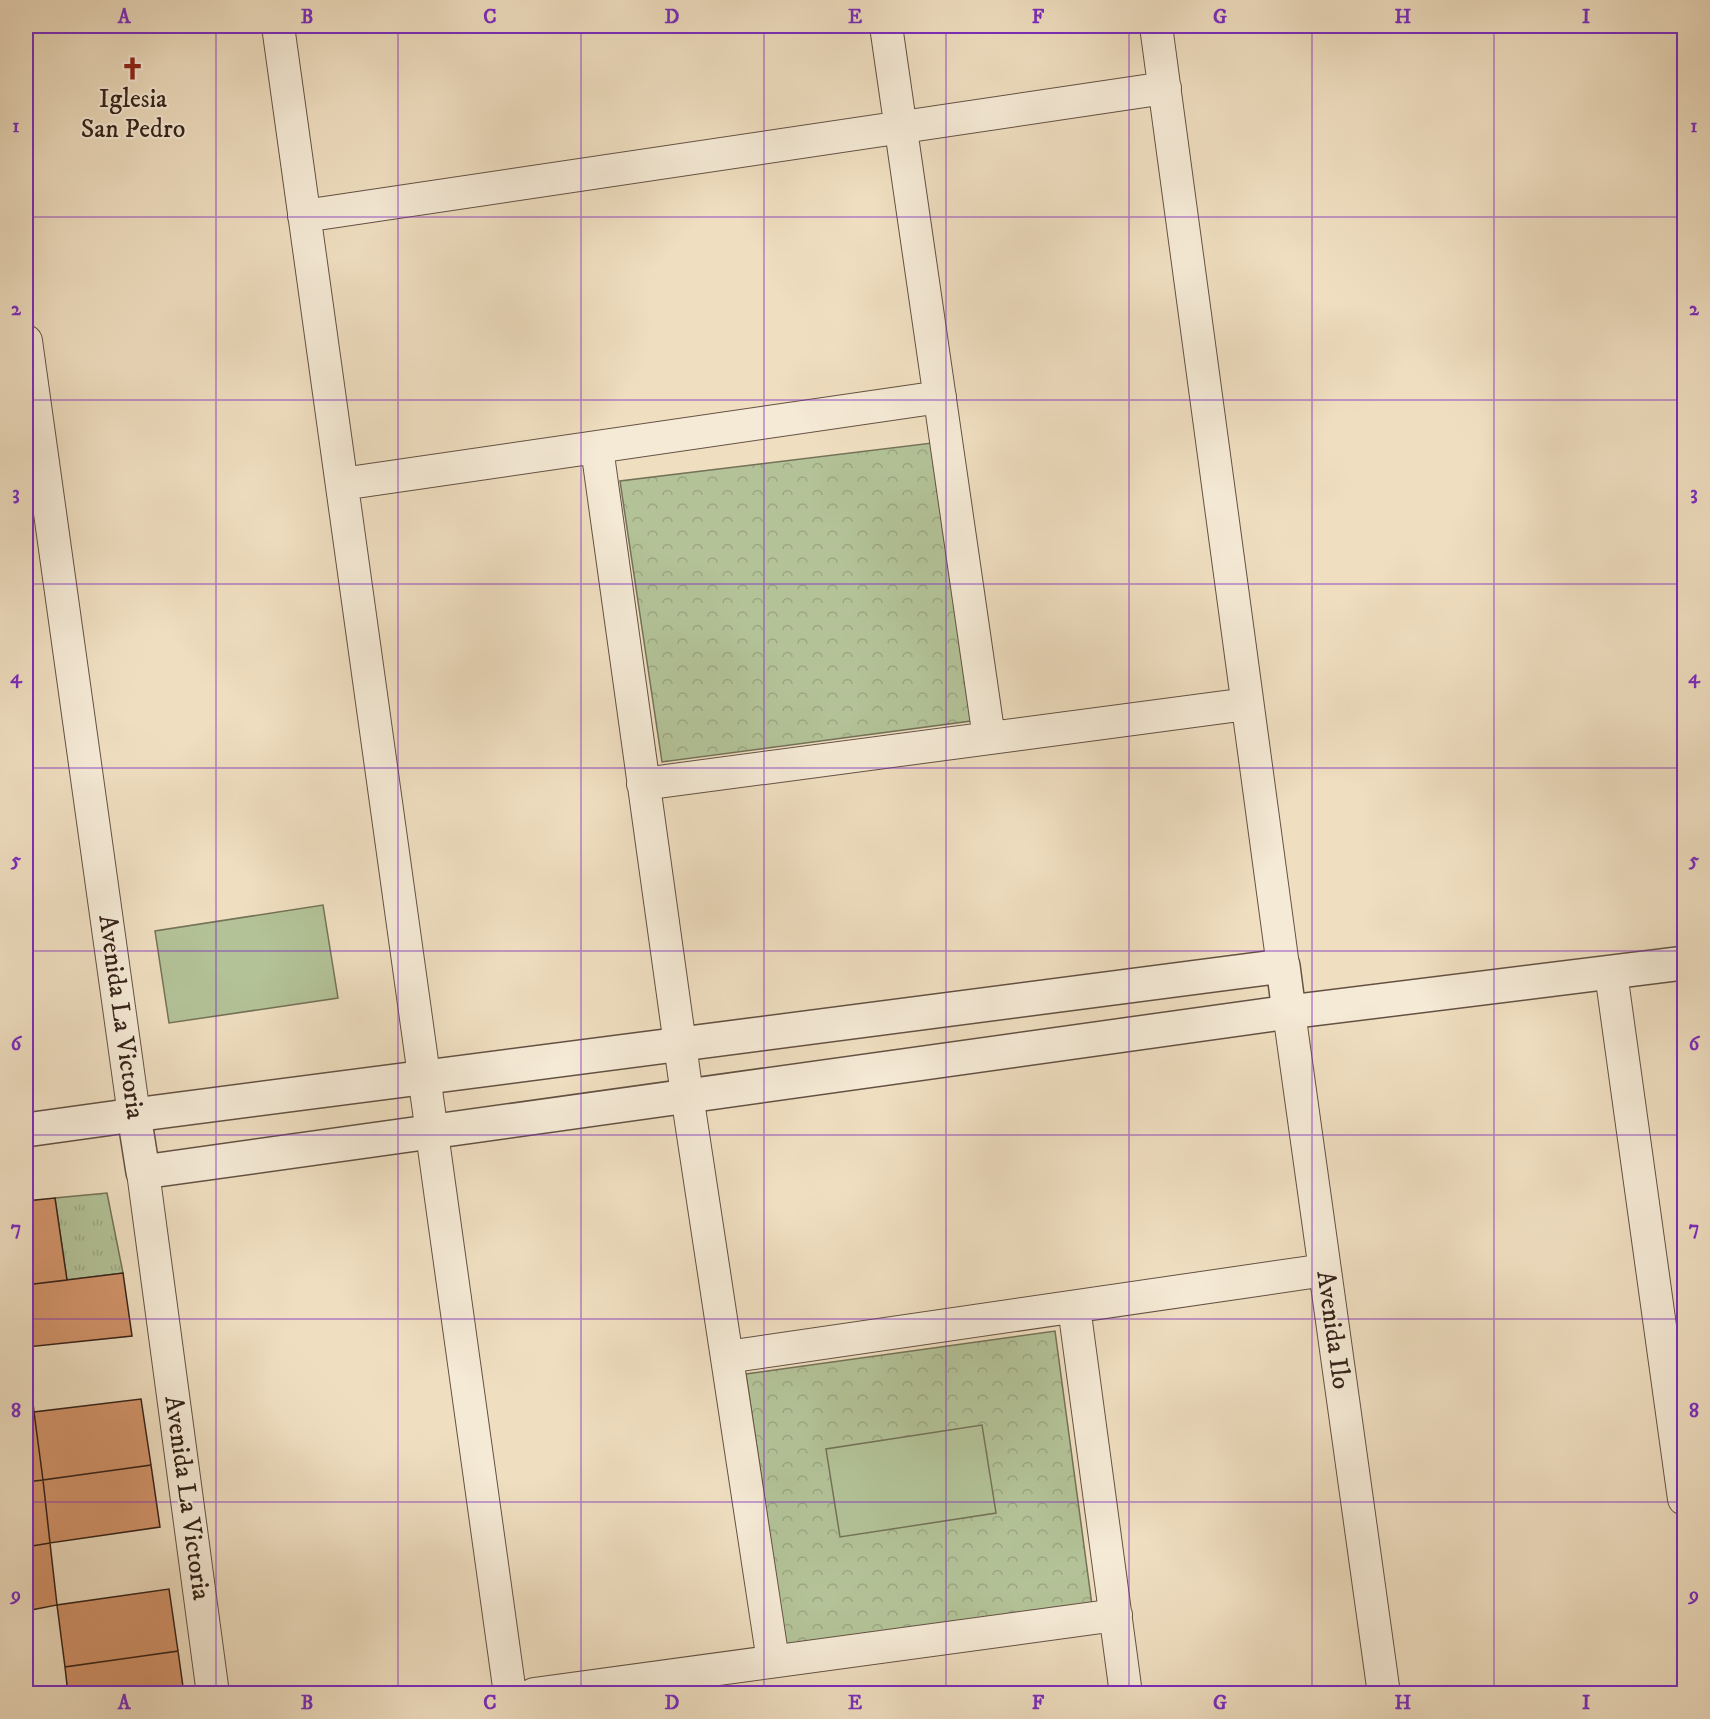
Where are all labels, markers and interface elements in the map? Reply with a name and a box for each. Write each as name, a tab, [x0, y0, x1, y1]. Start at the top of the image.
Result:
text: A	[117, 5, 132, 30]
text: B	[301, 5, 313, 30]
text: C	[483, 5, 497, 30]
text: D	[665, 5, 680, 30]
text: E	[848, 5, 862, 30]
text: F	[1032, 5, 1045, 30]
text: G	[1213, 5, 1227, 30]
text: H	[1395, 5, 1412, 30]
text: I	[1582, 5, 1590, 30]
church icon: Iglesia San Pedro	[120, 55, 146, 81]
place label: Iglesia San Pedro	[81, 83, 185, 146]
text: 1	[12, 114, 20, 139]
text: 1	[1690, 114, 1698, 139]
text: 2	[11, 297, 22, 322]
text: 2	[1689, 297, 1700, 322]
text: 3	[12, 481, 20, 506]
text: 3	[1690, 481, 1698, 506]
text: 4	[10, 665, 23, 690]
text: 4	[1688, 665, 1701, 690]
text: 5	[10, 848, 21, 873]
text: 5	[1688, 848, 1699, 873]
street label: Avenida La Victoria	[90, 913, 152, 1121]
text: 6	[11, 1032, 23, 1057]
text: 6	[1689, 1032, 1701, 1057]
text: 7	[11, 1216, 21, 1241]
text: 7	[1689, 1216, 1699, 1241]
street label: Avenida Ilo	[1308, 1269, 1358, 1391]
street label: Avenida La Victoria	[156, 1394, 218, 1602]
text: 8	[11, 1399, 21, 1424]
text: 8	[1689, 1399, 1699, 1424]
text: 9	[9, 1583, 21, 1608]
text: 9	[1687, 1583, 1699, 1608]
text: A	[117, 1691, 132, 1716]
text: B	[301, 1691, 313, 1716]
text: C	[483, 1691, 497, 1716]
text: D	[665, 1691, 680, 1716]
text: E	[848, 1691, 862, 1716]
text: F	[1032, 1691, 1045, 1716]
text: G	[1213, 1691, 1227, 1716]
text: H	[1395, 1691, 1412, 1716]
text: I	[1582, 1691, 1590, 1716]

